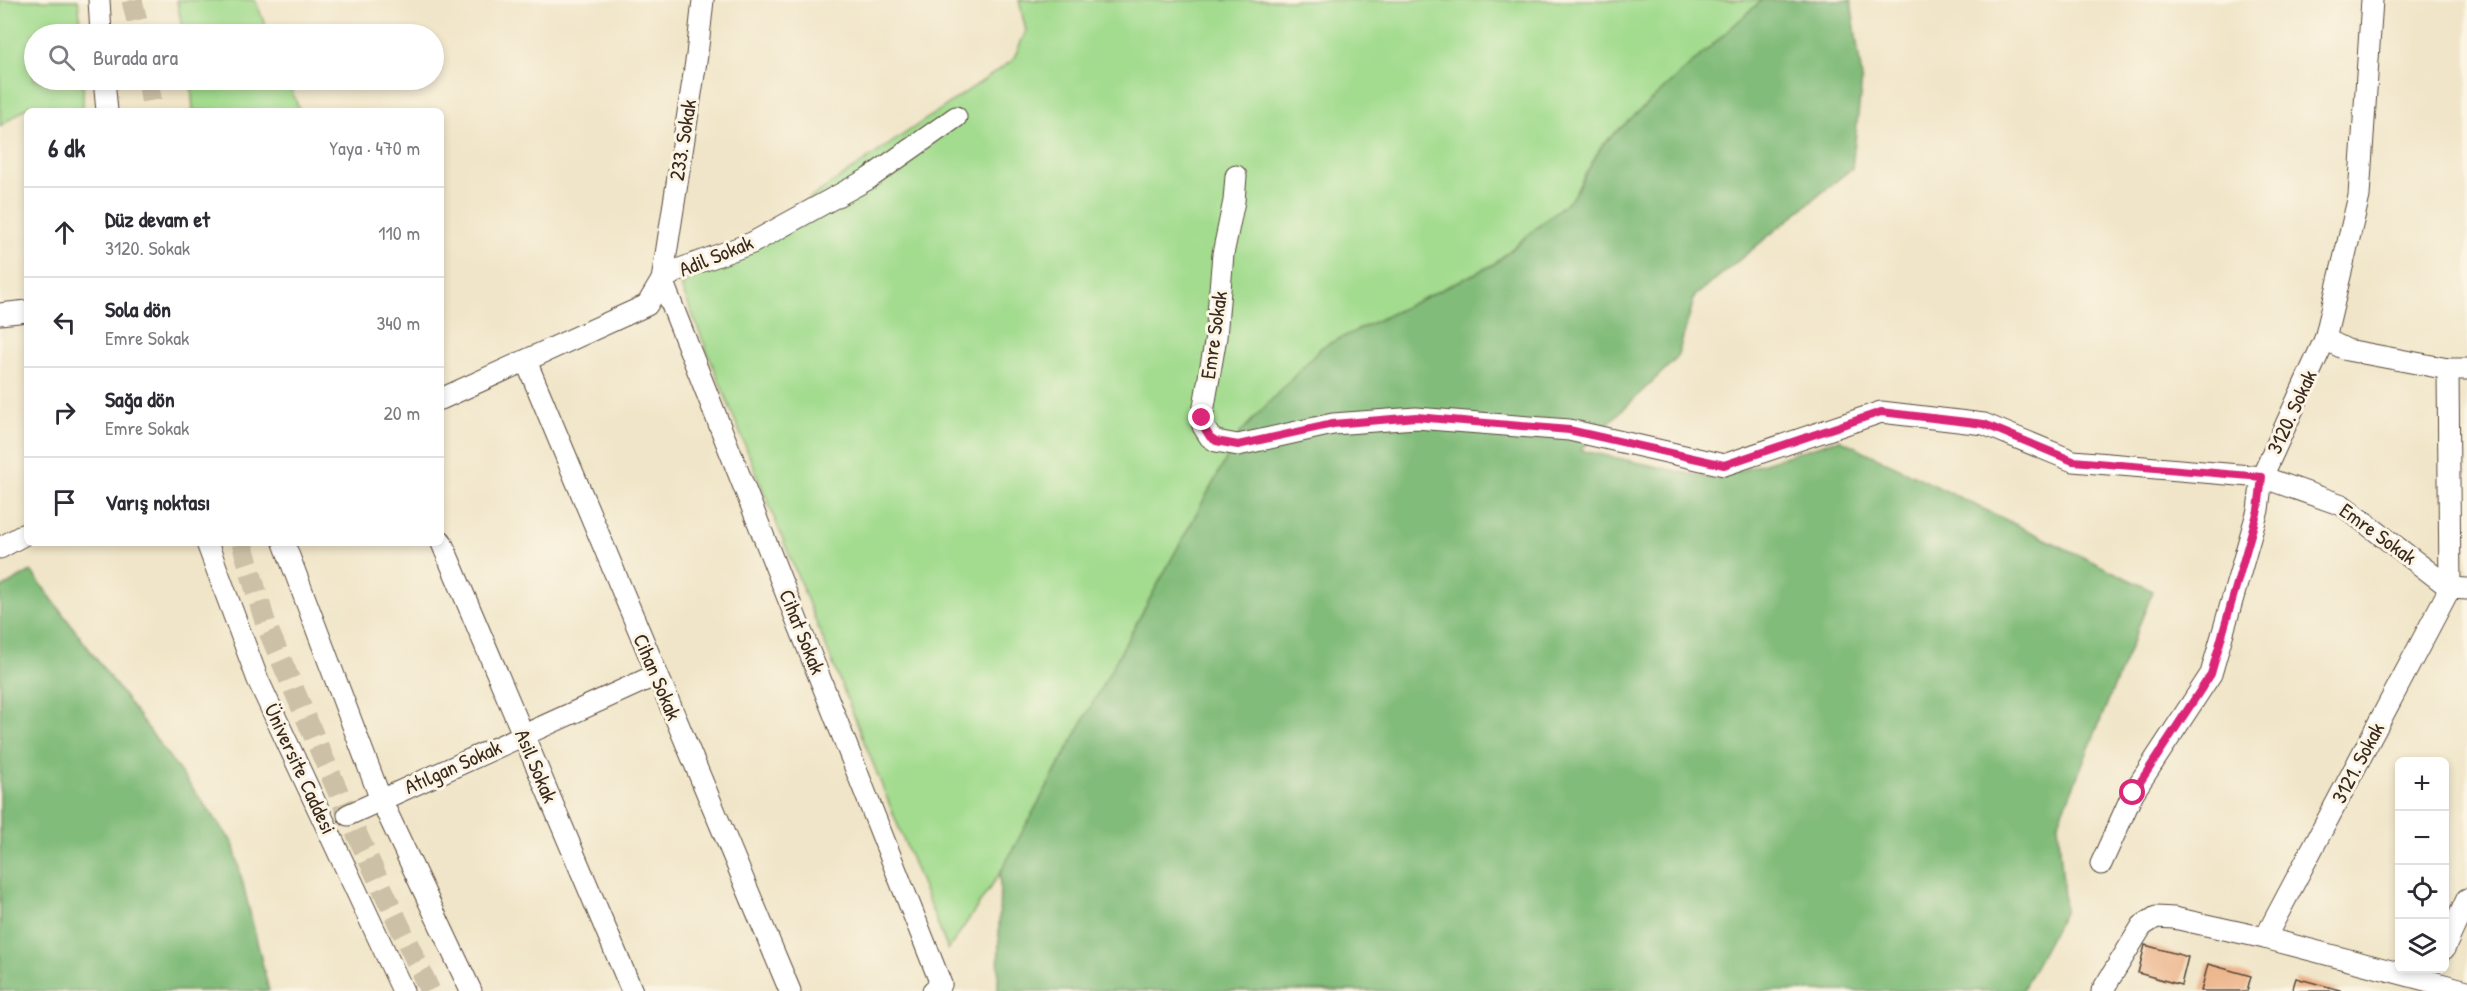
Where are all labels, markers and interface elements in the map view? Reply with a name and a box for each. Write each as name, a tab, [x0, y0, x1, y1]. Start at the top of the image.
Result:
search box	[24, 24, 444, 90]
icon: search	[45, 41, 78, 74]
text: Burada ara	[93, 42, 178, 72]
street label: 233. Sokak	[662, 97, 703, 183]
text: 6 dk	[48, 130, 85, 165]
text: Yaya · 470 m	[329, 134, 420, 161]
text: Düz devam et	[105, 204, 210, 234]
icon: ahead	[48, 216, 81, 249]
text: 110 m	[378, 219, 420, 246]
street label: Adil Sokak	[675, 228, 757, 283]
text: 3120. Sokak	[105, 234, 190, 261]
street label: Emre Sokak	[1193, 289, 1234, 381]
text: Sola dön	[105, 294, 171, 324]
icon: left	[48, 306, 81, 339]
text: 340 m	[376, 309, 420, 336]
text: Emre Sokak	[105, 324, 189, 351]
street label: 3120. Sokak	[2260, 365, 2324, 458]
text: Sağa dön	[105, 384, 175, 414]
icon: right	[48, 396, 81, 429]
text: 20 m	[383, 399, 420, 426]
route end	[1188, 404, 1214, 430]
text: Emre Sokak	[105, 414, 189, 441]
icon: arrive	[48, 486, 81, 519]
text: Varış noktası	[105, 487, 210, 517]
street label: Emre Sokak	[2334, 496, 2423, 572]
street label: Cihat Sokak	[772, 585, 833, 679]
street label: Cihan Sokak	[626, 629, 689, 725]
street label: Üniversite Caddesi	[258, 699, 343, 839]
street label: 3121. Sokak	[2324, 717, 2391, 808]
street label: Asil Sokak	[508, 725, 565, 807]
street label: Atılgan Sokak	[400, 732, 506, 801]
map controls	[2395, 757, 2449, 973]
button: +	[2395, 757, 2449, 811]
route start	[2119, 779, 2145, 805]
button: −	[2395, 811, 2449, 865]
button: locate	[2395, 865, 2449, 919]
button: layers	[2395, 919, 2449, 973]

